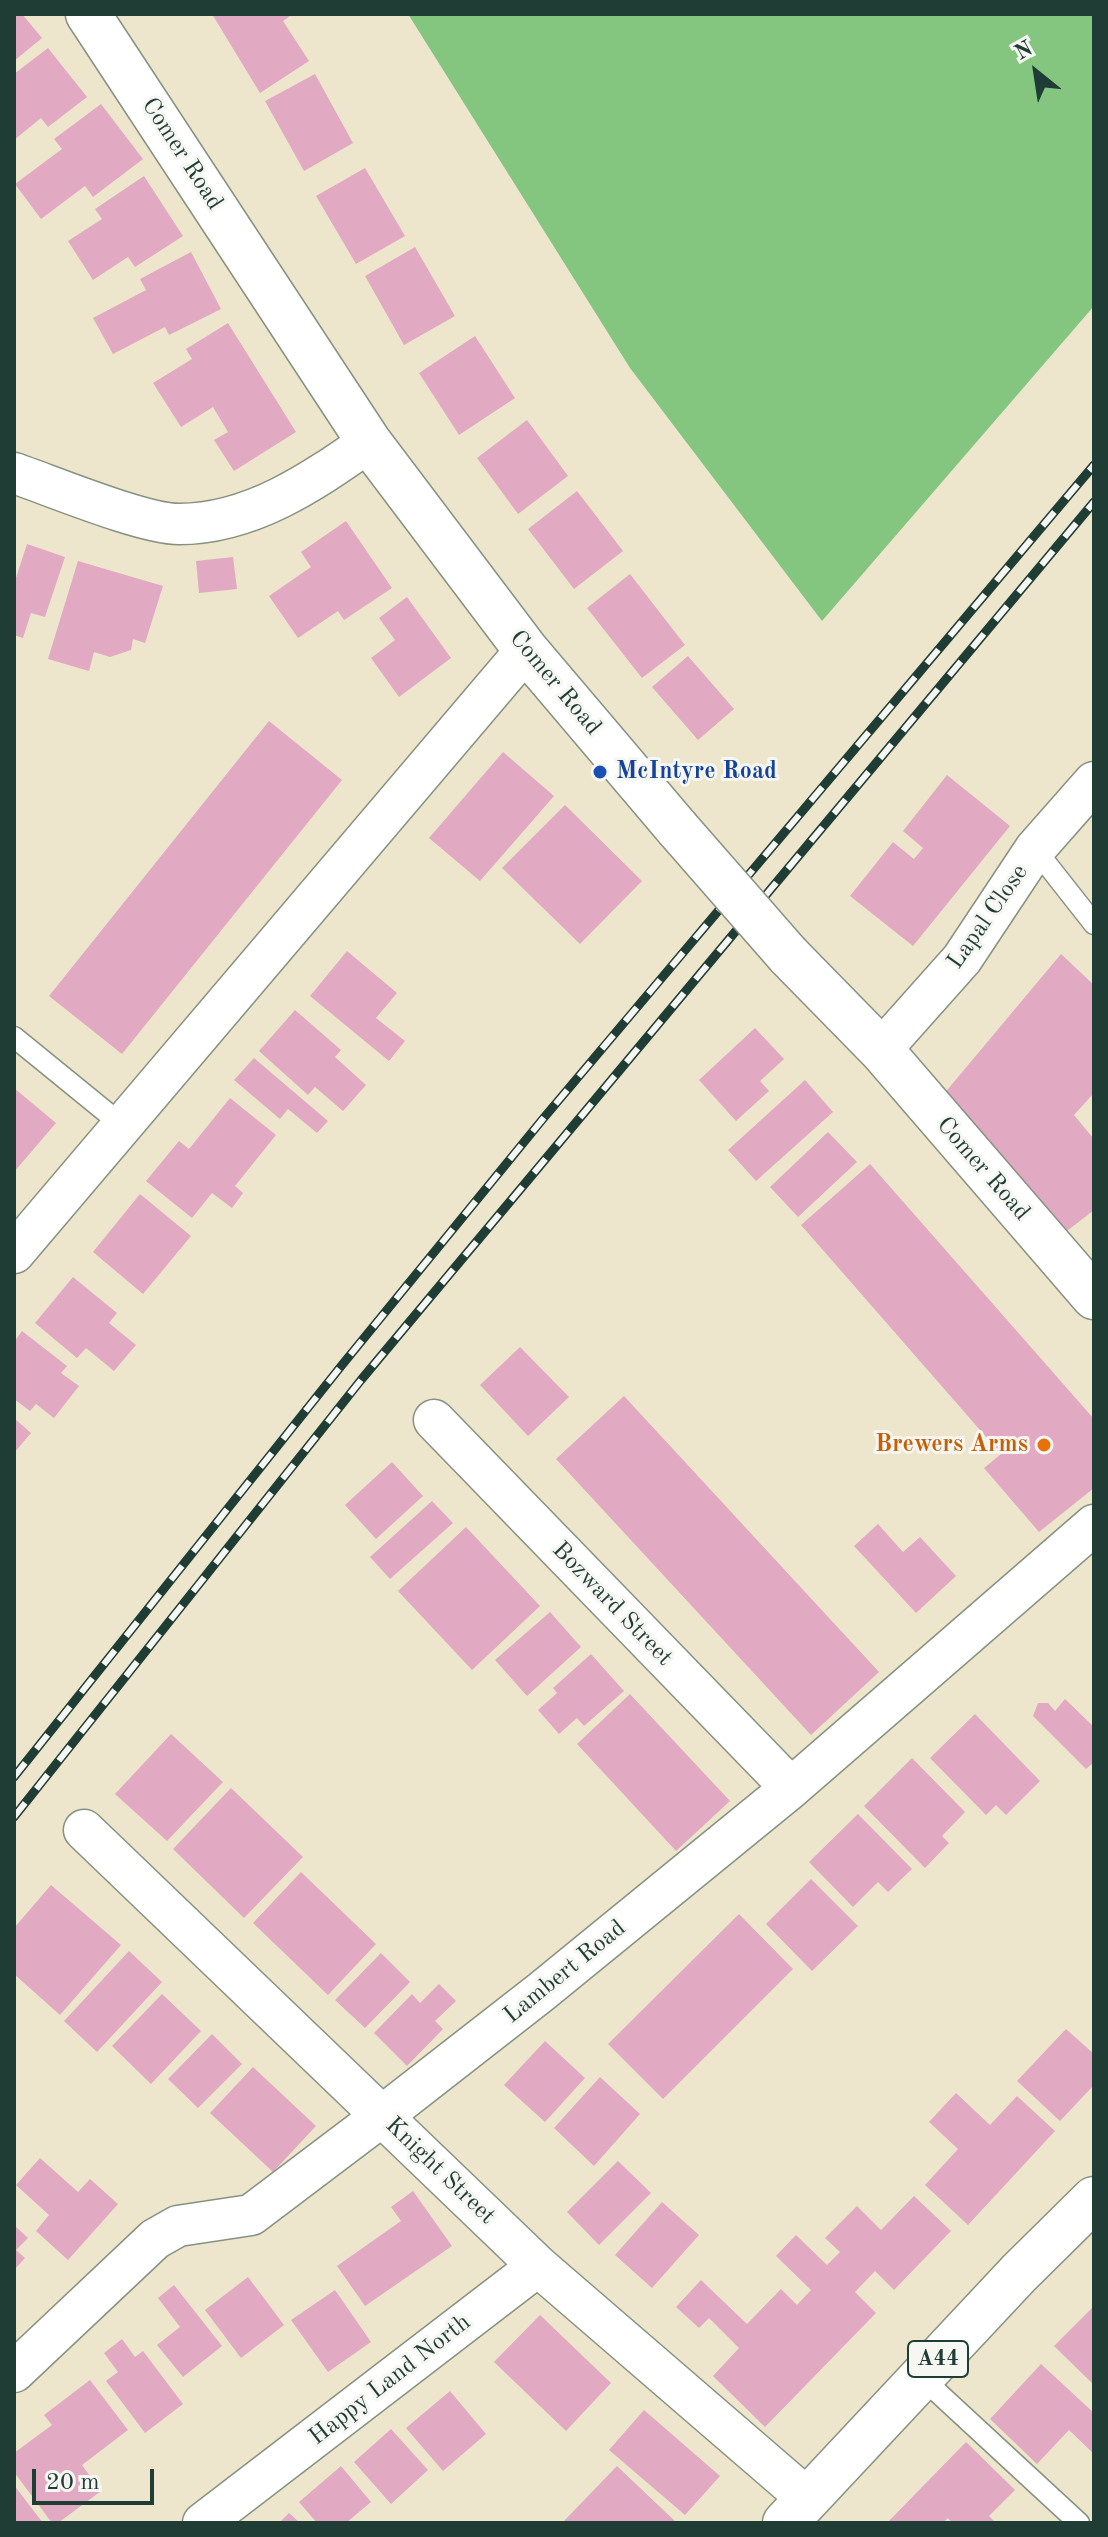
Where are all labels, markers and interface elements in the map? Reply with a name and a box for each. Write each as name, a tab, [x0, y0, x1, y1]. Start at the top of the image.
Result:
north arrow	[996, 32, 1076, 112]
text: N	[1011, 37, 1037, 65]
street label: Comer Road	[135, 92, 229, 216]
street label: Comer Road	[503, 625, 607, 741]
place label: McIntyre Road	[616, 758, 777, 786]
marker: McIntyre Road	[591, 763, 609, 781]
street label: Lapal Close	[941, 859, 1035, 975]
street label: Comer Road	[930, 1111, 1036, 1227]
place label: Brewers Arms	[875, 1431, 1028, 1459]
marker: Brewers Arms	[1035, 1436, 1053, 1454]
street label: Bozward Street	[546, 1536, 678, 1672]
street label: Lambert Road	[498, 1914, 632, 2030]
street label: Knight Street	[379, 2111, 501, 2231]
street label: Happy Land North	[304, 2308, 476, 2452]
road number: A44	[908, 2341, 968, 2377]
scale bar	[36, 2453, 158, 2503]
text: 20 m	[46, 2471, 100, 2495]

